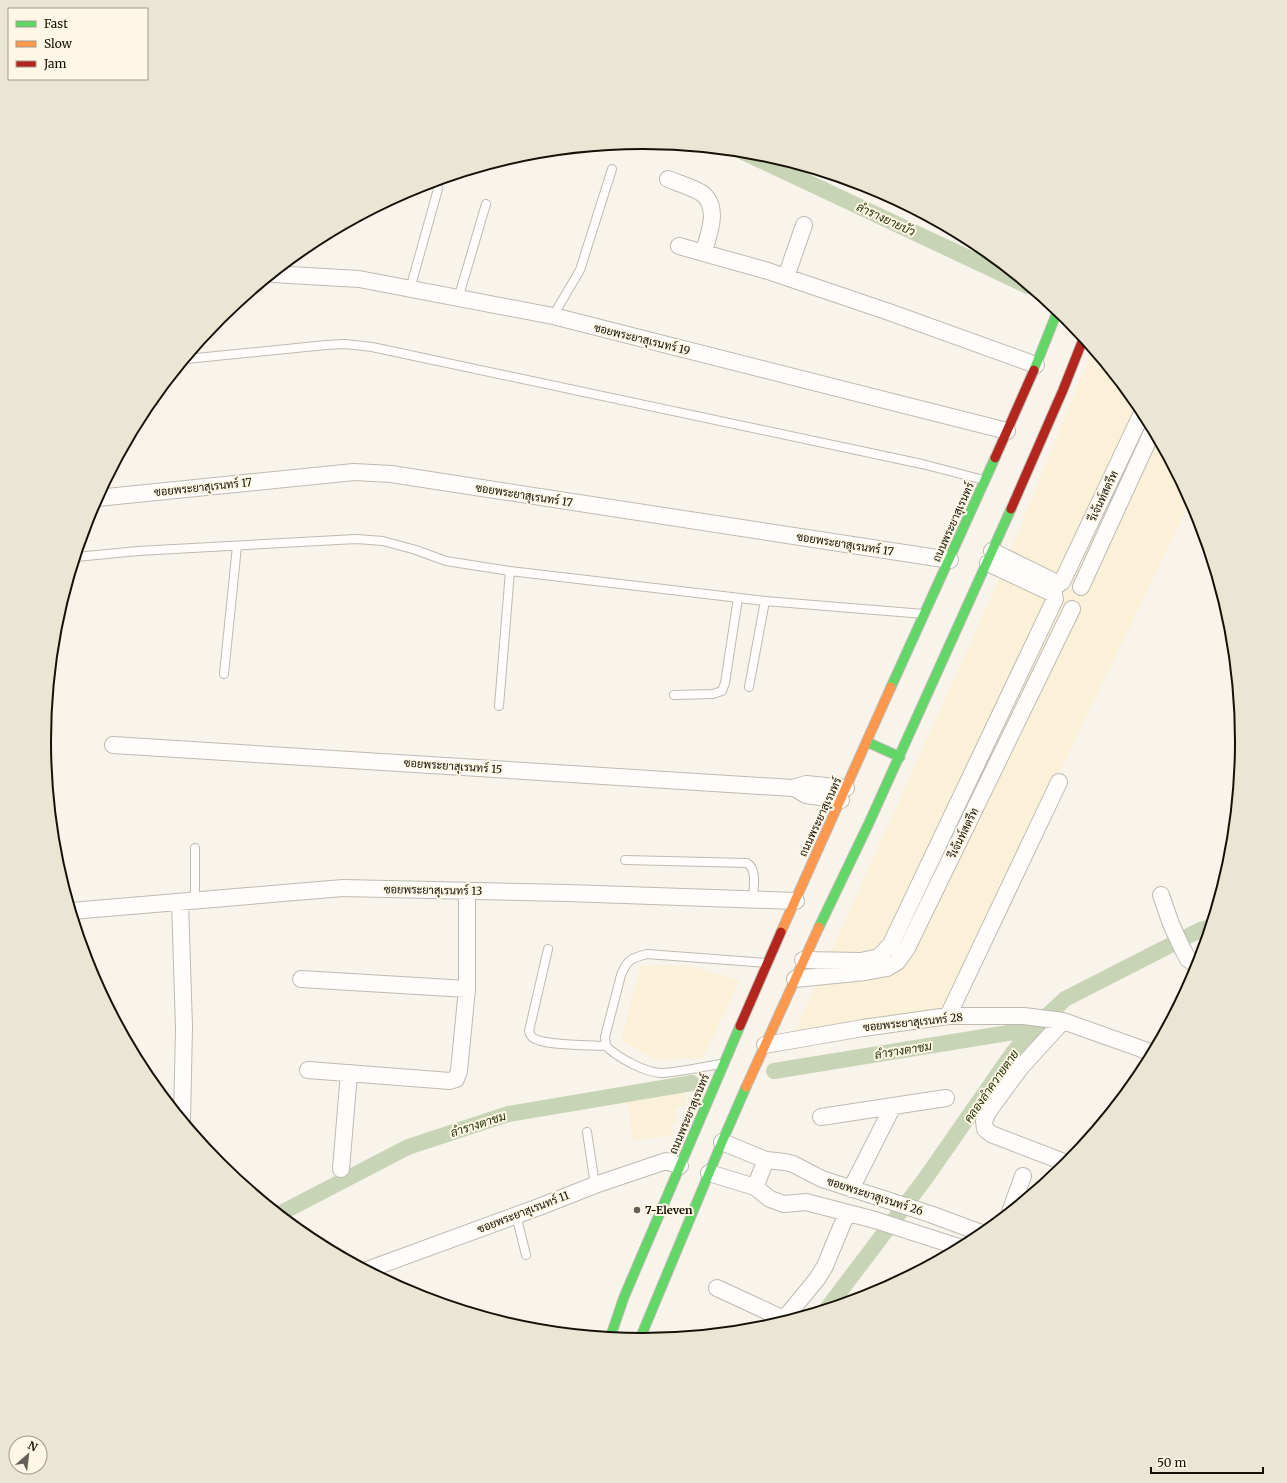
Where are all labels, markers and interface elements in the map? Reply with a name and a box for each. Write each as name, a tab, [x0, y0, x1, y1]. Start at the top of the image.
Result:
legend	[8, 8, 148, 80]
text: Fast	[44, 16, 68, 31]
text: Slow	[44, 36, 73, 51]
text: Jam	[43, 56, 67, 71]
water label: ลำรางยายบัว	[854, 199, 918, 239]
street label: ซอยพระยาสุเรนทร์ 19	[592, 319, 692, 360]
street label: รีเจ้นท์สตรีท	[1084, 468, 1121, 524]
street label: ซอยพระยาสุเรนทร์ 17	[153, 474, 253, 501]
street label: ซอยพระยาสุเรนทร์ 17	[474, 479, 574, 512]
street label: ถนนพระยาสุเรนทร์	[928, 480, 979, 565]
street label: ซอยพระยาสุเรนทร์ 17	[795, 528, 895, 561]
street label: ซอยพระยาสุเรนทร์ 15	[403, 755, 503, 778]
street label: ถนนพระยาสุเรนทร์	[795, 775, 846, 860]
street label: รีเจ้นท์สตรีท	[944, 805, 981, 861]
street label: ซอยพระยาสุเรนทร์ 13	[384, 881, 482, 900]
street label: ซอยพระยาสุเรนทร์ 28	[862, 1009, 964, 1036]
water label: ลำรางตาชม	[873, 1038, 933, 1062]
water label: คลองลำควายตาย	[960, 1047, 1022, 1125]
street label: ถนนพระยาสุเรนทร์	[665, 1071, 714, 1157]
water label: ลำรางตาชม	[448, 1108, 508, 1140]
street label: ซอยพระยาสุเรนทร์ 26	[824, 1173, 926, 1220]
street label: ซอยพระยาสุเรนทร์ 11	[475, 1187, 572, 1238]
place label: 7-Eleven	[645, 1203, 693, 1217]
marker: 7-Eleven	[632, 1205, 642, 1215]
north arrow	[8, 1435, 48, 1475]
text: N	[26, 1438, 40, 1455]
scale bar	[1151, 1449, 1263, 1475]
text: 50 m	[1157, 1455, 1186, 1470]

